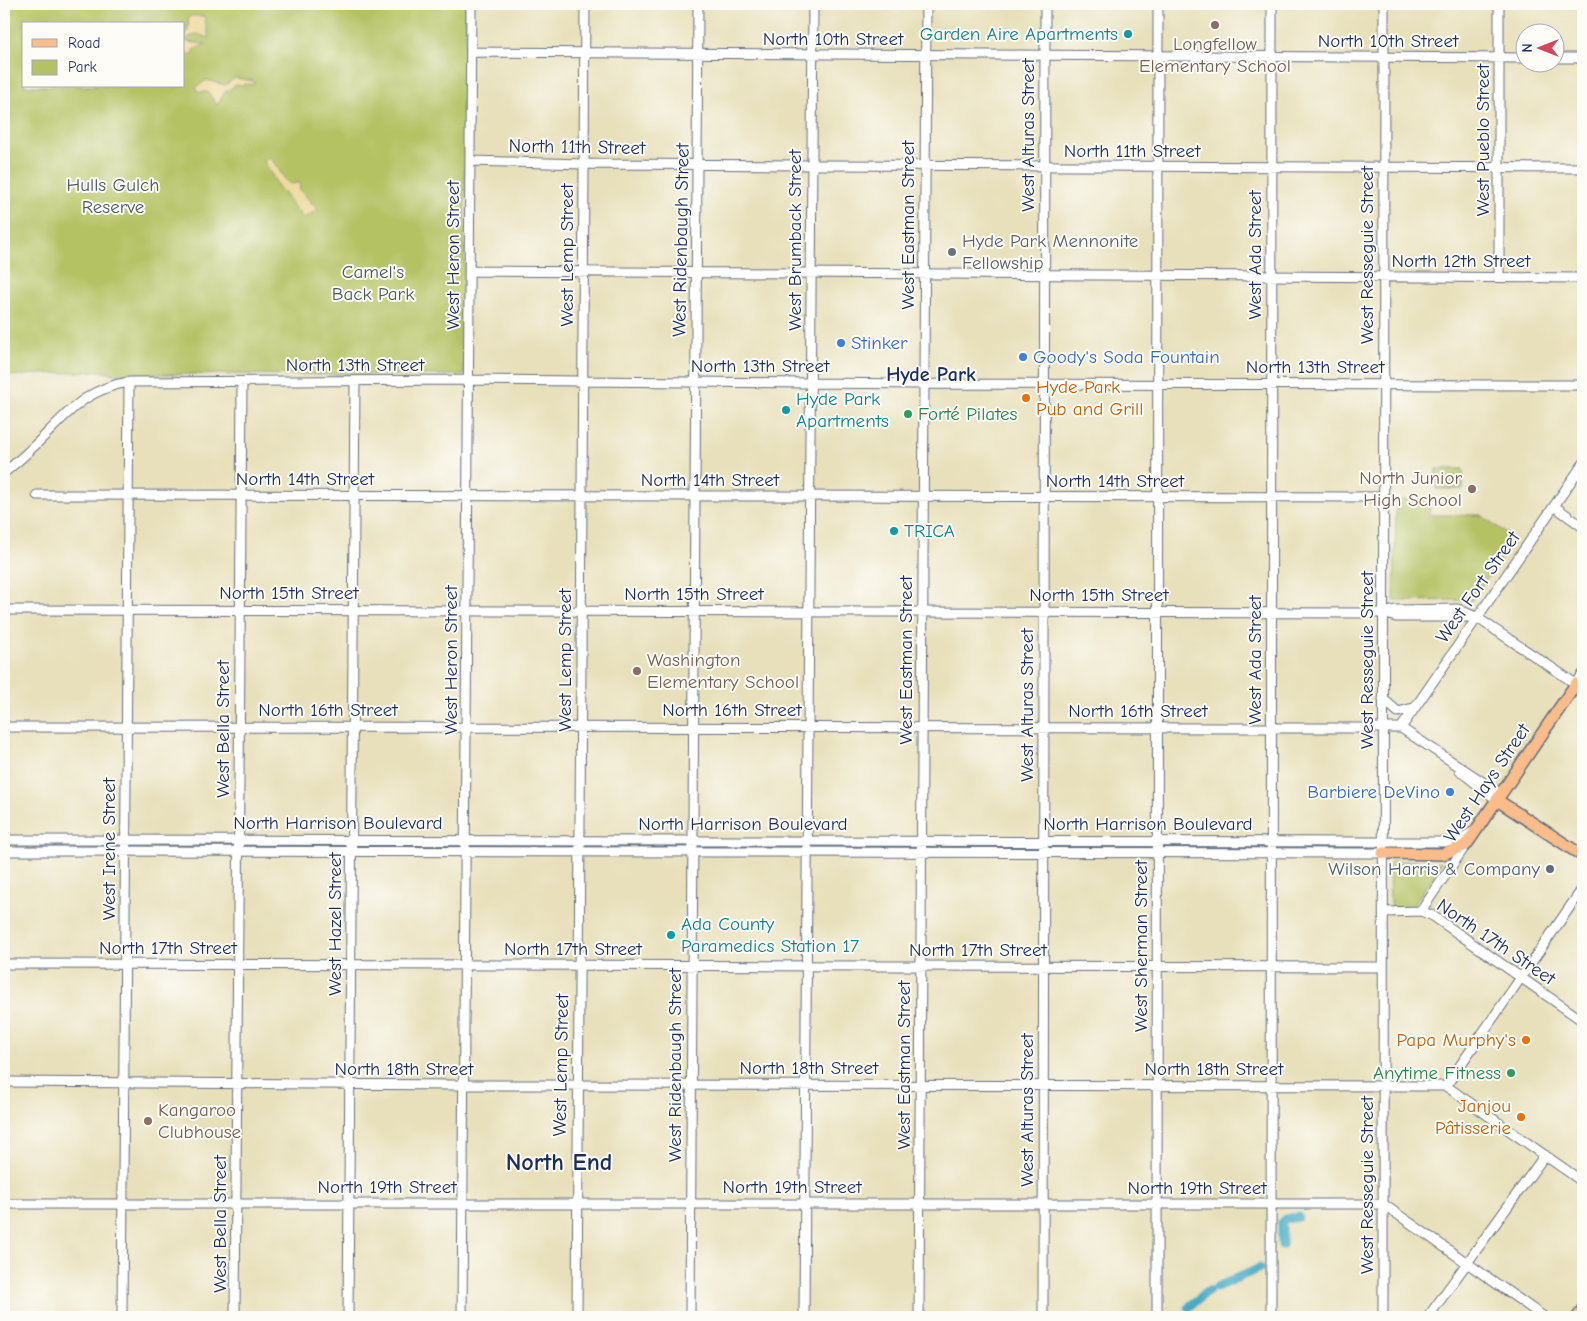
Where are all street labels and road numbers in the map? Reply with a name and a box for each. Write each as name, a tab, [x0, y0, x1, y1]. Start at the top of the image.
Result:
street label: North 10th Street	[763, 28, 904, 50]
street label: North 10th Street	[1318, 30, 1459, 52]
street label: West Alturas Street	[1017, 58, 1039, 212]
street label: West Pueblo Street	[1472, 63, 1494, 216]
street label: North 11th Street	[508, 135, 646, 159]
street label: West Eastman Street	[897, 140, 919, 309]
street label: North 11th Street	[1064, 140, 1201, 162]
street label: West Ridenbaugh Street	[668, 142, 694, 337]
street label: West Brumback Street	[784, 149, 806, 331]
street label: West Resseguie Street	[1356, 166, 1378, 344]
street label: West Heron Street	[442, 180, 464, 330]
street label: West Lemp Street	[556, 183, 578, 326]
street label: West Ada Street	[1244, 190, 1266, 320]
street label: North 12th Street	[1391, 250, 1531, 272]
street label: North 13th Street	[286, 354, 425, 376]
street label: North 13th Street	[691, 355, 830, 377]
street label: North 13th Street	[1246, 356, 1385, 378]
street label: North 14th Street	[236, 468, 375, 490]
street label: North 14th Street	[641, 469, 780, 491]
street label: North 14th Street	[1046, 470, 1185, 492]
street label: West Fort Street	[1431, 526, 1525, 647]
street label: West Resseguie Street	[1356, 571, 1378, 749]
street label: West Eastman Street	[895, 575, 917, 744]
street label: North 15th Street	[219, 582, 359, 604]
street label: North 15th Street	[624, 583, 764, 605]
street label: North 15th Street	[1029, 584, 1169, 606]
street label: West Heron Street	[440, 585, 462, 735]
street label: West Lemp Street	[554, 588, 576, 731]
street label: West Ada Street	[1244, 595, 1266, 725]
street label: West Alturas Street	[1016, 628, 1038, 782]
street label: West Bella Street	[212, 660, 234, 798]
street label: North 16th Street	[258, 699, 398, 721]
street label: North 16th Street	[662, 699, 802, 721]
street label: North 16th Street	[1068, 700, 1208, 722]
street label: West Hays Street	[1439, 719, 1535, 846]
street label: West Irene Street	[98, 777, 120, 920]
street label: North Harrison Boulevard	[233, 812, 443, 834]
street label: North Harrison Boulevard	[638, 813, 848, 835]
street label: North Harrison Boulevard	[1043, 813, 1253, 835]
street label: West Hazel Street	[324, 852, 346, 996]
street label: West Sherman Street	[1130, 859, 1152, 1032]
street label: North 17th Street	[1433, 894, 1560, 990]
street label: North 17th Street	[99, 937, 238, 959]
street label: North 17th Street	[504, 938, 643, 960]
street label: North 17th Street	[909, 939, 1048, 961]
street label: West Ridenbaugh Street	[664, 967, 686, 1162]
street label: West Eastman Street	[893, 980, 915, 1149]
street label: West Lemp Street	[549, 993, 573, 1137]
street label: West Alturas Street	[1016, 1033, 1038, 1187]
street label: North 18th Street	[740, 1057, 879, 1079]
street label: North 18th Street	[335, 1058, 474, 1080]
street label: North 18th Street	[1145, 1058, 1284, 1080]
street label: West Resseguie Street	[1356, 1096, 1378, 1274]
street label: West Bella Street	[209, 1155, 231, 1293]
street label: North 19th Street	[317, 1176, 457, 1198]
street label: North 19th Street	[722, 1176, 862, 1198]
street label: North 19th Street	[1127, 1177, 1267, 1199]

